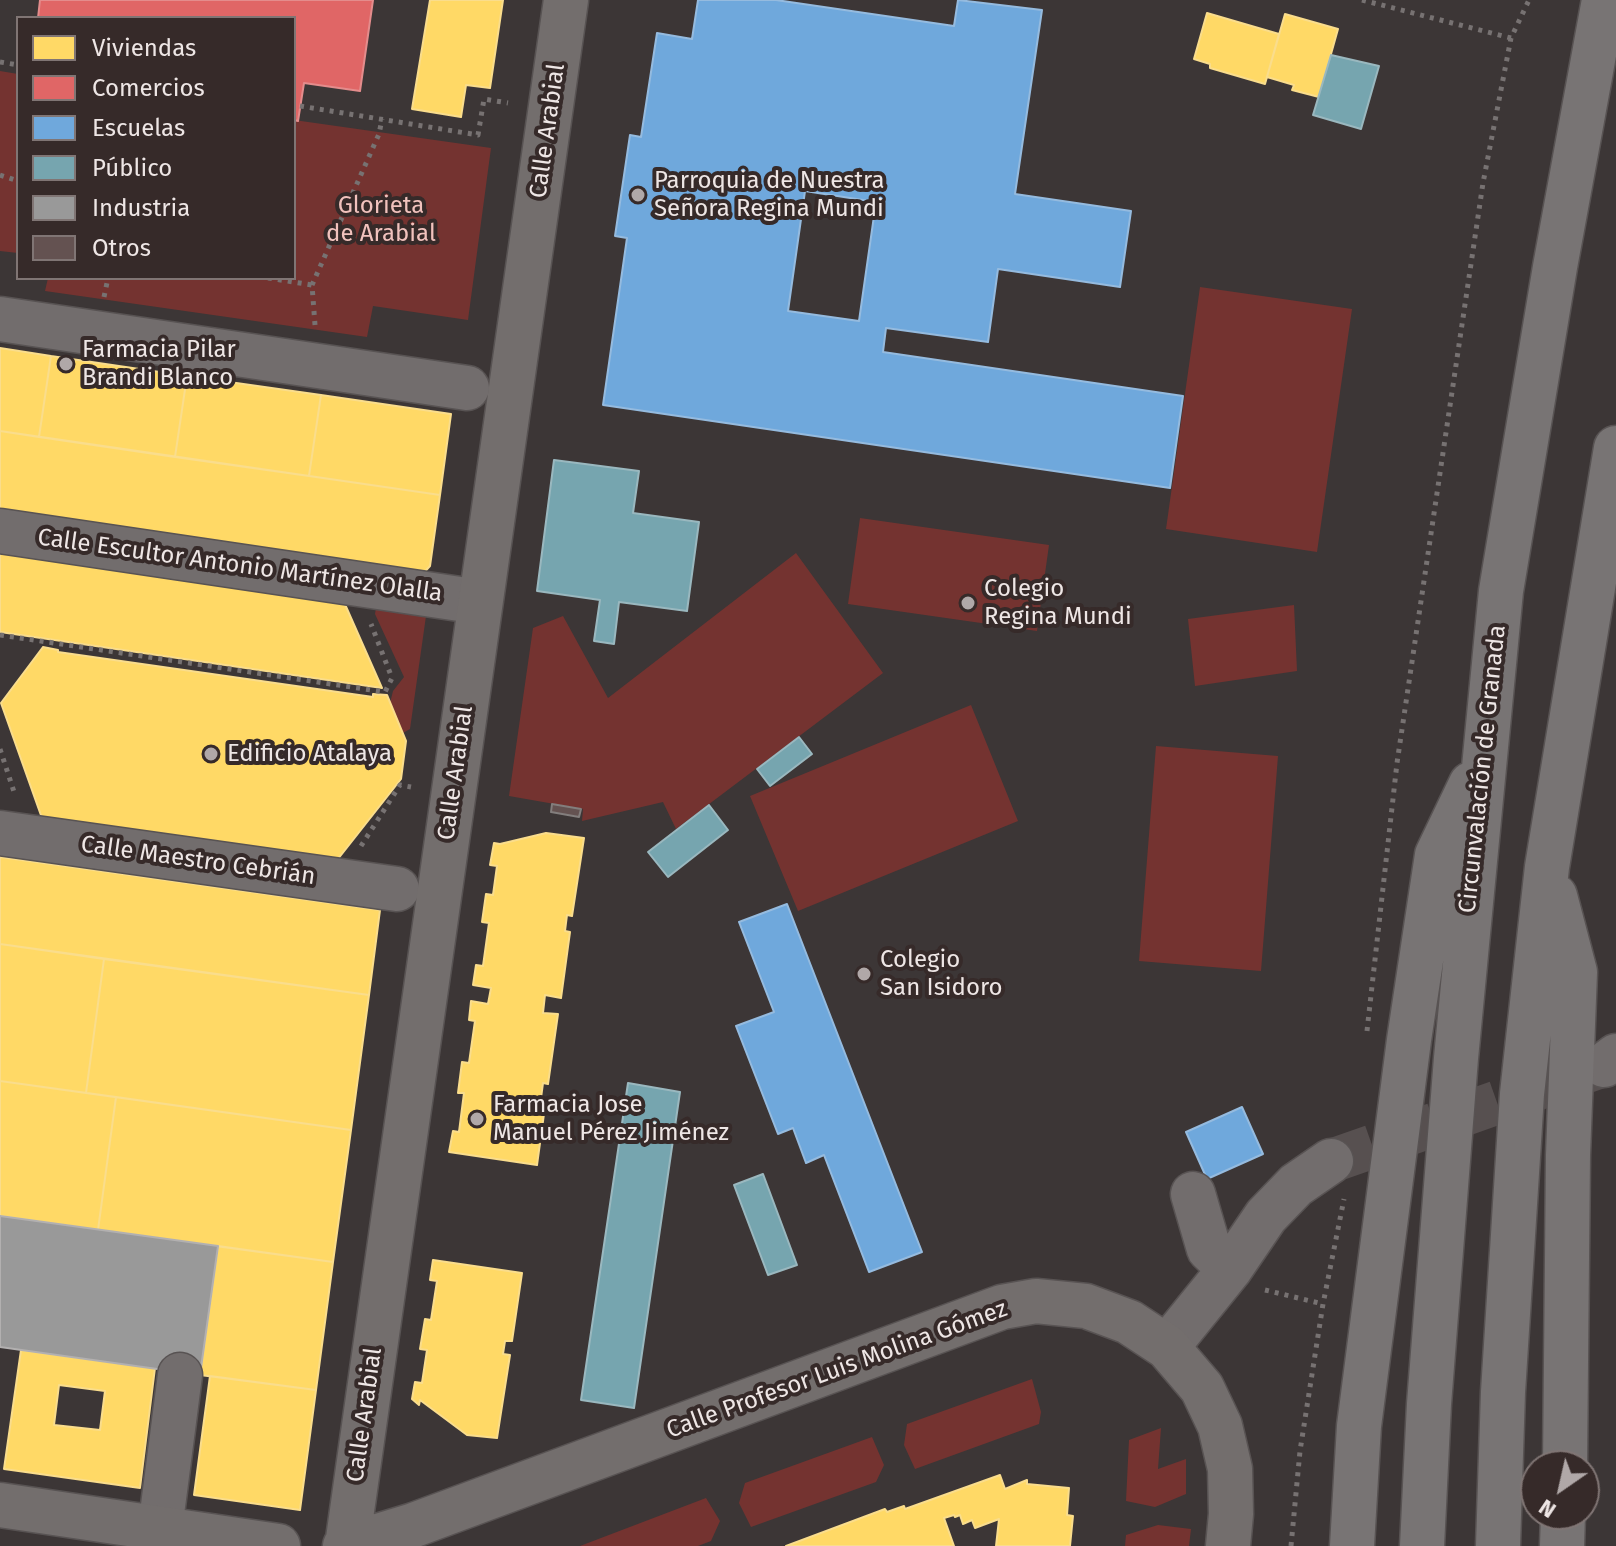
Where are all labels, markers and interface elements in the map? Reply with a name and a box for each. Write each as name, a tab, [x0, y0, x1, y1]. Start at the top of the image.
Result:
legend	[16, 16, 296, 280]
text: Viviendas	[92, 34, 196, 62]
street label: Calle Arabial	[524, 62, 572, 200]
text: Comercios	[92, 74, 205, 102]
text: Escuelas	[92, 114, 185, 142]
text: Público	[92, 154, 172, 182]
place label: Parroquia de Nuestra Señora Regina Mundi	[654, 167, 885, 223]
marker: Parroquia de Nuestra Señora Regina Mundi	[629, 186, 647, 204]
park label: Glorieta de Arabial	[326, 192, 436, 248]
text: Industria	[92, 194, 190, 222]
text: Otros	[92, 234, 151, 262]
place label: Farmacia Pilar Brandi Blanco	[82, 336, 236, 392]
marker: Farmacia Pilar Brandi Blanco	[57, 355, 75, 373]
street label: Calle Escultor Antonio Martínez Olalla	[36, 523, 444, 609]
place label: Colegio Regina Mundi	[984, 575, 1132, 631]
marker: Colegio Regina Mundi	[959, 594, 977, 612]
street label: Circunvalación de Granada	[1454, 623, 1512, 915]
street label: Calle Arabial	[432, 704, 480, 842]
place label: Edificio Atalaya	[227, 740, 392, 768]
marker: Edificio Atalaya	[202, 745, 220, 763]
street label: Calle Maestro Cebrián	[79, 830, 317, 892]
place label: Colegio San Isidoro	[880, 946, 1003, 1002]
marker: Colegio San Isidoro	[855, 965, 873, 983]
place label: Farmacia Jose Manuel Pérez Jiménez	[493, 1091, 729, 1147]
marker: Farmacia Jose Manuel Pérez Jiménez	[468, 1110, 486, 1128]
street label: Calle Profesor Luis Molina Gómez	[663, 1295, 1011, 1445]
street label: Calle Arabial	[341, 1346, 389, 1484]
north arrow	[1520, 1450, 1600, 1530]
text: N	[1534, 1493, 1561, 1524]

